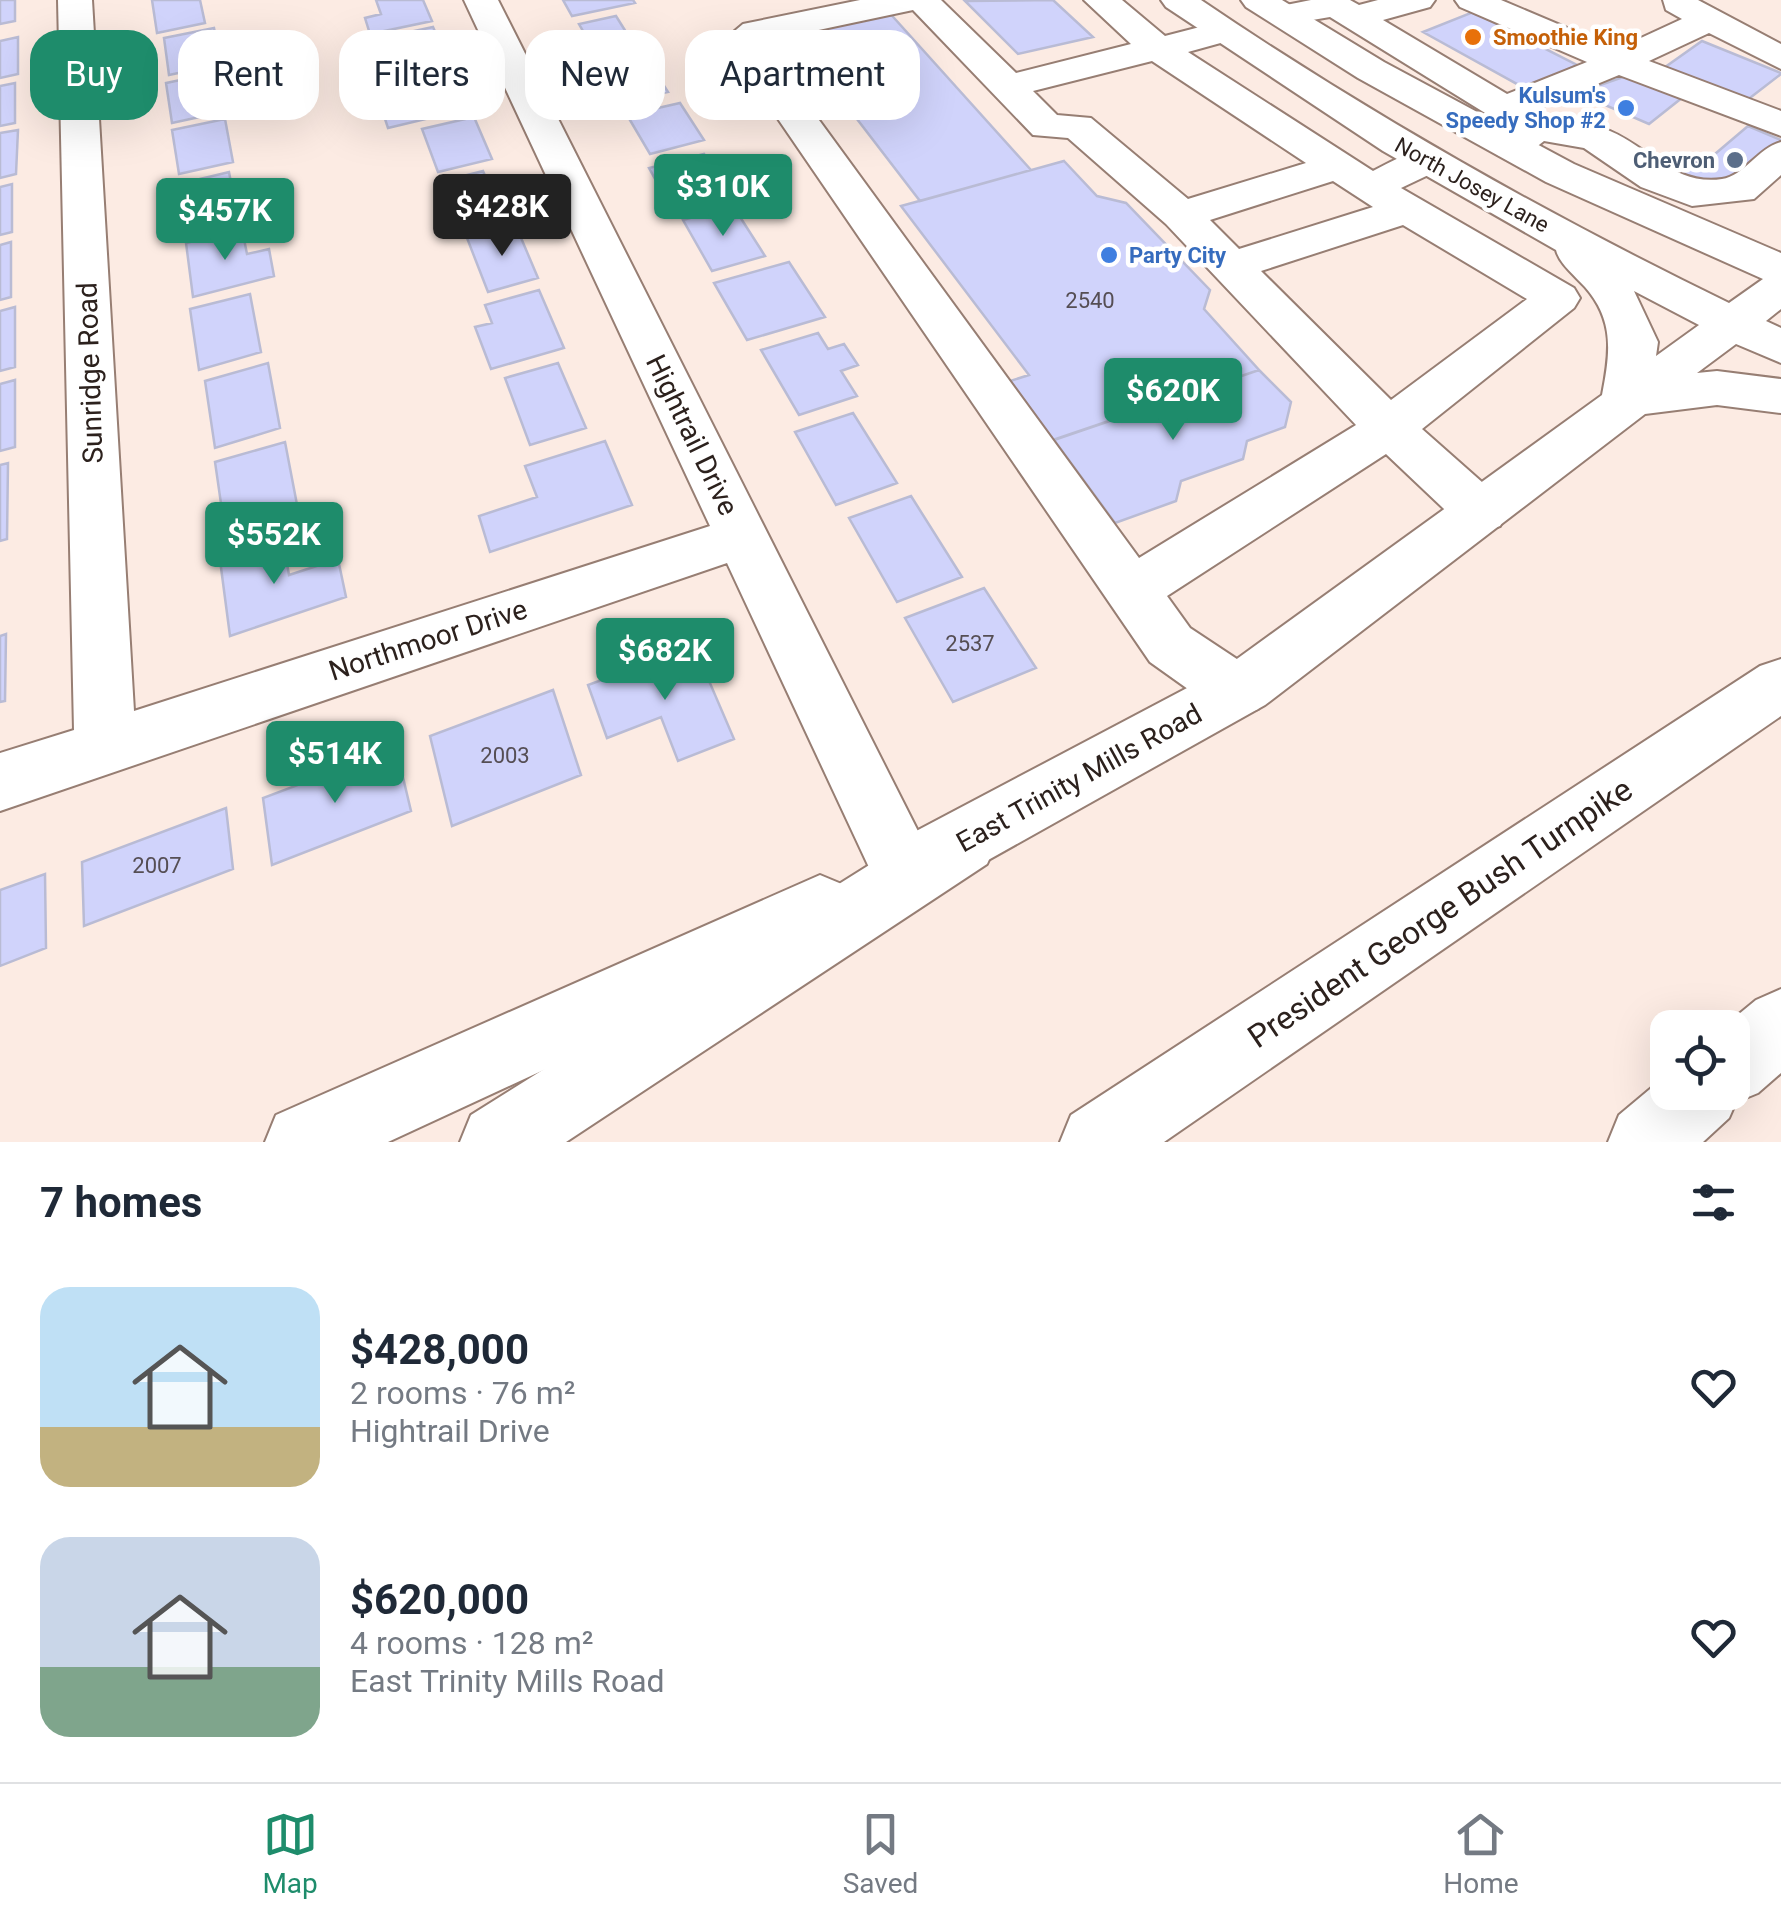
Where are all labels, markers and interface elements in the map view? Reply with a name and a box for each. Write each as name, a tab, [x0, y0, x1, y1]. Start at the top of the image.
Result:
place label: Smoothie King	[1493, 25, 1638, 50]
marker: Smoothie King	[1462, 26, 1484, 48]
chip: Buy	[30, 30, 158, 120]
chip: Rent	[178, 30, 319, 120]
chip: Filters	[339, 30, 505, 120]
chip: New	[525, 30, 665, 120]
chip: Apartment	[685, 30, 920, 120]
place label: Kulsum's Speedy Shop #2	[1446, 83, 1606, 133]
marker: Kulsum's Speedy Shop #2	[1615, 97, 1637, 119]
street label: North Josey Lane	[1391, 132, 1553, 238]
place label: Chevron	[1633, 148, 1715, 173]
marker: Chevron	[1724, 149, 1746, 171]
pin: $310K	[653, 154, 793, 239]
text: $310K	[676, 167, 770, 205]
pin: $428K	[432, 174, 572, 259]
pin: $457K	[155, 178, 295, 263]
text: $428K	[455, 187, 549, 225]
text: $457K	[178, 191, 272, 229]
place label: Party City	[1129, 243, 1227, 268]
marker: Party City	[1098, 244, 1120, 266]
street label: Sunridge Road	[70, 282, 110, 464]
house number: 2540	[1065, 288, 1115, 313]
street label: Hightrail Drive	[639, 349, 745, 521]
pin: $620K	[1103, 358, 1243, 443]
text: $620K	[1126, 371, 1220, 409]
pin: $552K	[204, 502, 344, 587]
text: $552K	[227, 515, 321, 553]
street label: Northmoor Drive	[325, 592, 531, 688]
pin: $682K	[595, 618, 735, 703]
text: $682K	[618, 631, 712, 669]
house number: 2537	[945, 631, 995, 656]
street label: East Trinity Mills Road	[951, 697, 1207, 859]
pin: $514K	[265, 721, 405, 806]
text: $514K	[288, 734, 382, 772]
house number: 2003	[480, 743, 530, 768]
street label: President George Bush Turnpike	[1241, 770, 1639, 1056]
house number: 2007	[132, 853, 182, 878]
map controls	[1650, 1010, 1750, 1110]
button: locate	[1650, 1010, 1750, 1110]
icon: filters	[1686, 1175, 1741, 1230]
text: 7 homes	[40, 1178, 202, 1227]
text: $428,000	[350, 1325, 529, 1374]
icon: home	[120, 1327, 240, 1447]
icon: heart	[1686, 1360, 1741, 1415]
text: 2 rooms · 76 m²	[350, 1374, 575, 1412]
text: Hightrail Drive	[350, 1412, 550, 1450]
text: $620,000	[350, 1575, 529, 1624]
icon: home	[120, 1577, 240, 1697]
icon: heart	[1686, 1610, 1741, 1665]
text: 4 rooms · 128 m²	[350, 1624, 593, 1662]
text: East Trinity Mills Road	[350, 1662, 665, 1700]
tab: Map	[262, 1807, 318, 1900]
tab: Saved	[843, 1807, 918, 1900]
tab: Home	[1443, 1807, 1519, 1900]

